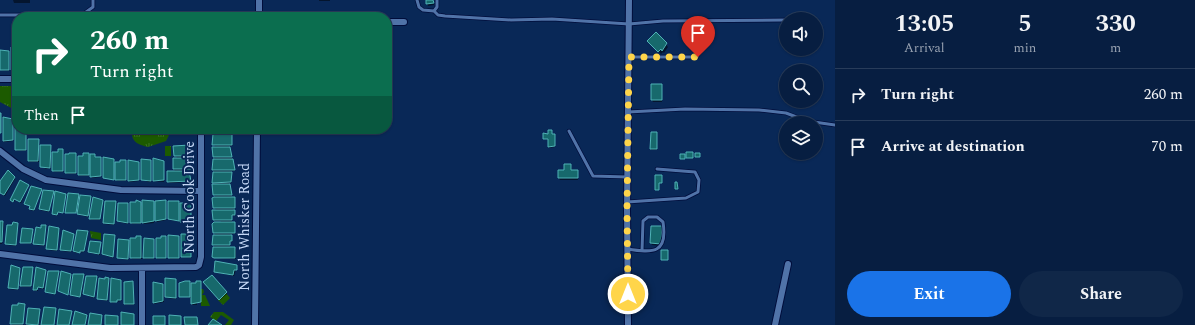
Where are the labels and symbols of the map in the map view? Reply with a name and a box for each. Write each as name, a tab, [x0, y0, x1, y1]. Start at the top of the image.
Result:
pin	[681, 16, 715, 57]
street label: North Cook Drive	[179, 141, 200, 253]
street label: North Whisker Road	[234, 163, 255, 291]
position arrow	[607, 273, 649, 315]

